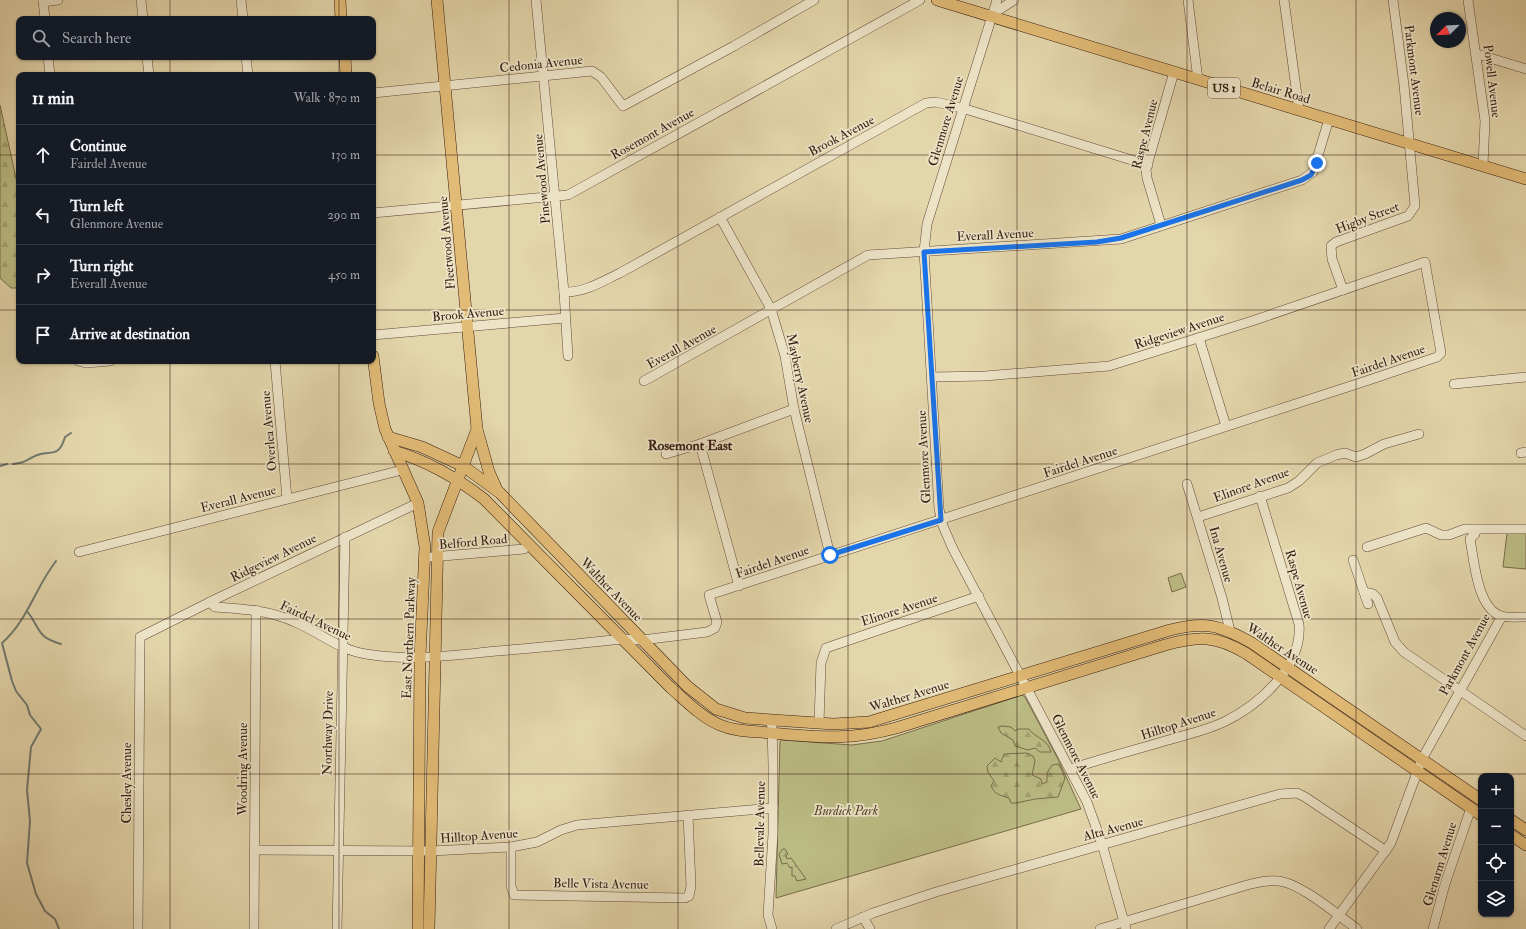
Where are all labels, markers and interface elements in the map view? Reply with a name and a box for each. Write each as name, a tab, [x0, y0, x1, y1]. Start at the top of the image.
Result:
north arrow	[1430, 12, 1466, 48]
search box	[16, 16, 376, 60]
street label: Parkmont Avenue	[1401, 24, 1428, 117]
icon: search	[30, 27, 52, 49]
text: Search here	[62, 29, 131, 48]
street label: Powell Avenue	[1480, 44, 1505, 119]
street label: Cedonia Avenue	[499, 52, 584, 76]
street label: Glenmore Avenue	[925, 74, 967, 168]
street label: Belair Road	[1249, 74, 1313, 108]
road number: US 1	[1208, 78, 1240, 98]
text: 11 min	[32, 88, 74, 109]
text: Walk · 870 m	[293, 90, 360, 106]
street label: Raspe Avenue	[1129, 97, 1162, 171]
street label: Rosemont Avenue	[608, 104, 697, 163]
street label: Brook Avenue	[806, 112, 878, 160]
street label: Pinewood Avenue	[530, 133, 554, 225]
text: Continue	[70, 137, 126, 156]
icon: ahead	[32, 144, 54, 166]
text: 130 m	[331, 147, 360, 163]
route end	[1308, 154, 1326, 172]
text: Fairdel Avenue	[70, 156, 147, 172]
street label: Fleetwood Avenue	[435, 195, 459, 290]
text: Turn left	[70, 197, 124, 216]
street label: Higby Street	[1333, 199, 1402, 238]
icon: left	[32, 204, 54, 226]
text: 290 m	[327, 207, 360, 223]
text: Glenmore Avenue	[70, 216, 163, 232]
street label: Everall Avenue	[956, 225, 1035, 245]
text: Turn right	[70, 257, 133, 276]
icon: right	[32, 264, 54, 286]
text: 450 m	[328, 267, 360, 283]
text: Everall Avenue	[70, 276, 147, 292]
street label: Brook Avenue	[431, 303, 505, 325]
street label: Ridgeview Avenue	[1132, 309, 1227, 353]
street label: Everall Avenue	[644, 321, 720, 373]
icon: arrive	[32, 324, 54, 346]
text: Arrive at destination	[70, 325, 190, 344]
street label: Mayberry Avenue	[782, 332, 817, 425]
street label: Fairdel Avenue	[1349, 341, 1428, 381]
street label: Overlea Avenue	[257, 389, 280, 472]
street label: Glenmore Avenue	[914, 409, 934, 504]
district label: Rosemont East	[648, 437, 733, 454]
street label: Fairdel Avenue	[1041, 442, 1120, 481]
street label: Elinore Avenue	[1211, 464, 1292, 506]
street label: Everall Avenue	[199, 482, 278, 516]
street label: Ina Avenue	[1205, 524, 1237, 585]
street label: Ridgeview Avenue	[228, 530, 320, 586]
street label: Belford Road	[438, 531, 509, 553]
street label: Fairdel Avenue	[733, 542, 812, 582]
route start	[821, 546, 839, 564]
street label: Raspe Avenue	[1281, 548, 1317, 622]
street label: Walther Avenue	[576, 554, 646, 625]
street label: East Northern Parkway	[399, 577, 420, 699]
street label: Elinore Avenue	[859, 590, 940, 630]
street label: Fairdel Avenue	[277, 597, 354, 645]
street label: Parkmont Avenue	[1436, 610, 1494, 698]
street label: Walther Avenue	[1243, 619, 1322, 678]
street label: Walther Avenue	[867, 676, 952, 716]
street label: Northway Drive	[319, 690, 338, 776]
street label: Hilltop Avenue	[1139, 704, 1219, 745]
street label: Glenmore Avenue	[1048, 711, 1105, 802]
street label: Woodring Avenue	[235, 722, 251, 816]
street label: Chesley Avenue	[119, 742, 136, 824]
map controls	[1478, 773, 1514, 917]
button: +	[1478, 773, 1514, 809]
street label: Bellevale Avenue	[751, 780, 769, 867]
park label: Burdick Park	[813, 803, 878, 819]
button: −	[1478, 809, 1514, 845]
street label: Alta Avenue	[1081, 813, 1146, 845]
street label: Glenarm Avenue	[1420, 820, 1460, 908]
street label: Hilltop Avenue	[440, 825, 519, 848]
button: locate	[1478, 845, 1514, 881]
street label: Belle Vista Avenue	[553, 875, 650, 893]
button: layers	[1478, 881, 1514, 917]

